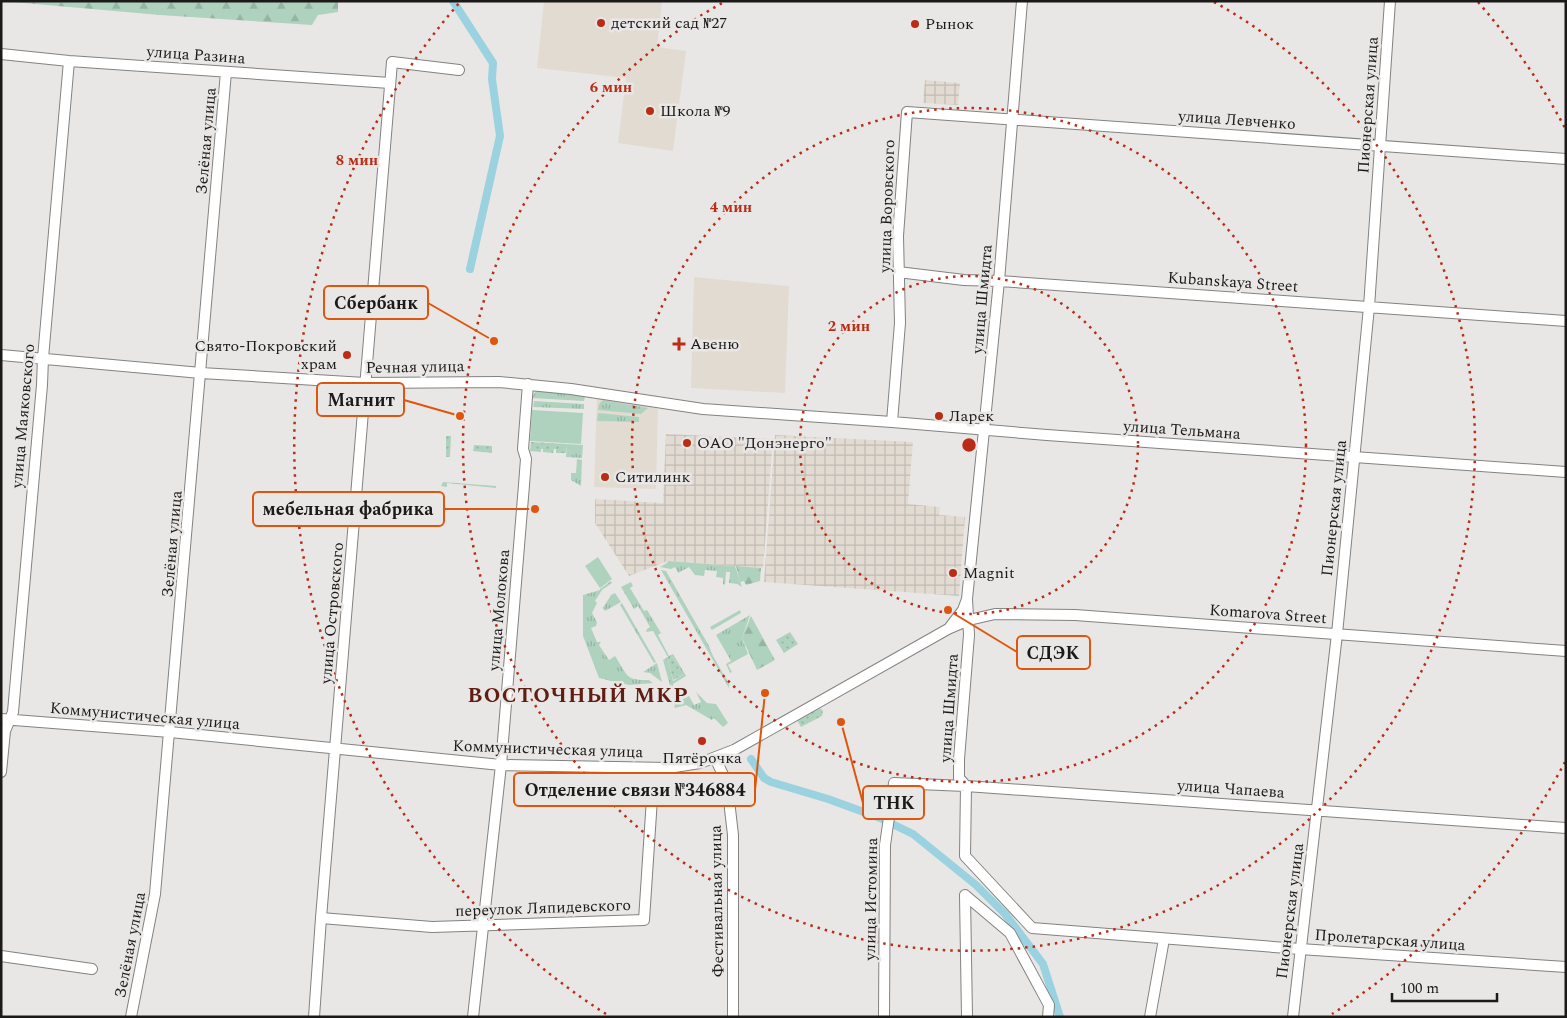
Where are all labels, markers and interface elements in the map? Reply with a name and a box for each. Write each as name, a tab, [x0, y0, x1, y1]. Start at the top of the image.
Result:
place label: детский сад №27	[611, 11, 727, 35]
place label: Рынок	[925, 12, 974, 36]
marker: детский сад №27	[595, 17, 607, 29]
marker: Рынок	[909, 18, 921, 30]
street label: Пионерская улица	[1351, 36, 1385, 174]
street label: улица Разина	[145, 40, 246, 70]
text: 6 мин	[590, 76, 632, 99]
street label: Зелёная улица	[189, 86, 223, 196]
place label: Школа №9	[660, 99, 731, 123]
street label: улица Левченко	[1177, 104, 1296, 136]
marker: Школа №9	[644, 105, 656, 117]
street label: улица Воровского	[873, 139, 901, 274]
text: 8 мин	[336, 149, 378, 172]
text: 4 мин	[710, 196, 752, 219]
street label: улица Шмидта	[965, 243, 999, 355]
street label: Kubanskaya Street	[1167, 265, 1300, 299]
callout: Сбербанк	[324, 286, 428, 319]
text: Сбербанк	[334, 290, 418, 317]
text: 2 мин	[828, 315, 870, 338]
place label: Авеню	[690, 332, 739, 356]
place label: Свято-Покровский храм	[194, 334, 337, 376]
marker: Авеню	[672, 337, 686, 351]
street label: улица Маяковского	[5, 343, 41, 490]
marker: Свято-Покровский храм	[341, 349, 353, 361]
street label: Речная улица	[365, 354, 465, 380]
callout: Магнит	[317, 383, 404, 416]
text: Магнит	[327, 387, 395, 414]
place label: Ларек	[949, 404, 994, 428]
marker: Ларек	[933, 410, 945, 422]
street label: улица Тельмана	[1121, 414, 1242, 446]
place label: ОАО "Донэнерго"	[697, 431, 832, 455]
centre of rings	[960, 436, 978, 454]
marker: ОАО "Донэнерго"	[681, 437, 693, 449]
street label: Пионерская улица	[1315, 438, 1353, 577]
place label: Ситилинк	[615, 465, 690, 489]
marker: Ситилинк	[599, 471, 611, 483]
street label: Зелёная улица	[155, 489, 189, 599]
callout: мебельная фабрика	[253, 492, 444, 526]
text: мебельная фабрика	[262, 496, 434, 523]
street label: улица Островского	[314, 541, 350, 686]
street label: улица Молокова	[482, 548, 516, 673]
place label: Magnit	[963, 561, 1015, 585]
marker: Magnit	[947, 567, 959, 579]
street label: Komarova Street	[1208, 598, 1328, 630]
callout: СДЭК	[1017, 636, 1090, 669]
text: СДЭК	[1027, 640, 1079, 667]
street label: улица Шмидта	[933, 652, 965, 764]
district label: ВОСТОЧНЫЙ МКР	[467, 680, 689, 712]
street label: Коммунистическая улица	[49, 696, 241, 736]
street label: Коммунистическая улица	[452, 734, 644, 764]
marker: Пятёрочка	[696, 735, 708, 747]
place label: Пятёрочка	[662, 746, 742, 770]
callout: Отделение связи №346884	[514, 773, 755, 806]
street label: улица Чапаева	[1175, 773, 1286, 805]
text: Отделение связи №346884	[524, 777, 746, 804]
callout: ТНК	[863, 786, 924, 819]
text: ТНК	[873, 790, 915, 817]
street label: Фестивальная улица	[704, 825, 730, 977]
street label: улица Истомина	[858, 837, 884, 962]
street label: Пионерская улица	[1270, 841, 1310, 980]
street label: Зелёная улица	[108, 890, 152, 1000]
street label: переулок Ляпидевского	[455, 893, 631, 923]
street label: Пролетарская улица	[1314, 923, 1466, 957]
scale bar	[1392, 970, 1497, 1002]
text: 100 m	[1400, 977, 1439, 1000]

